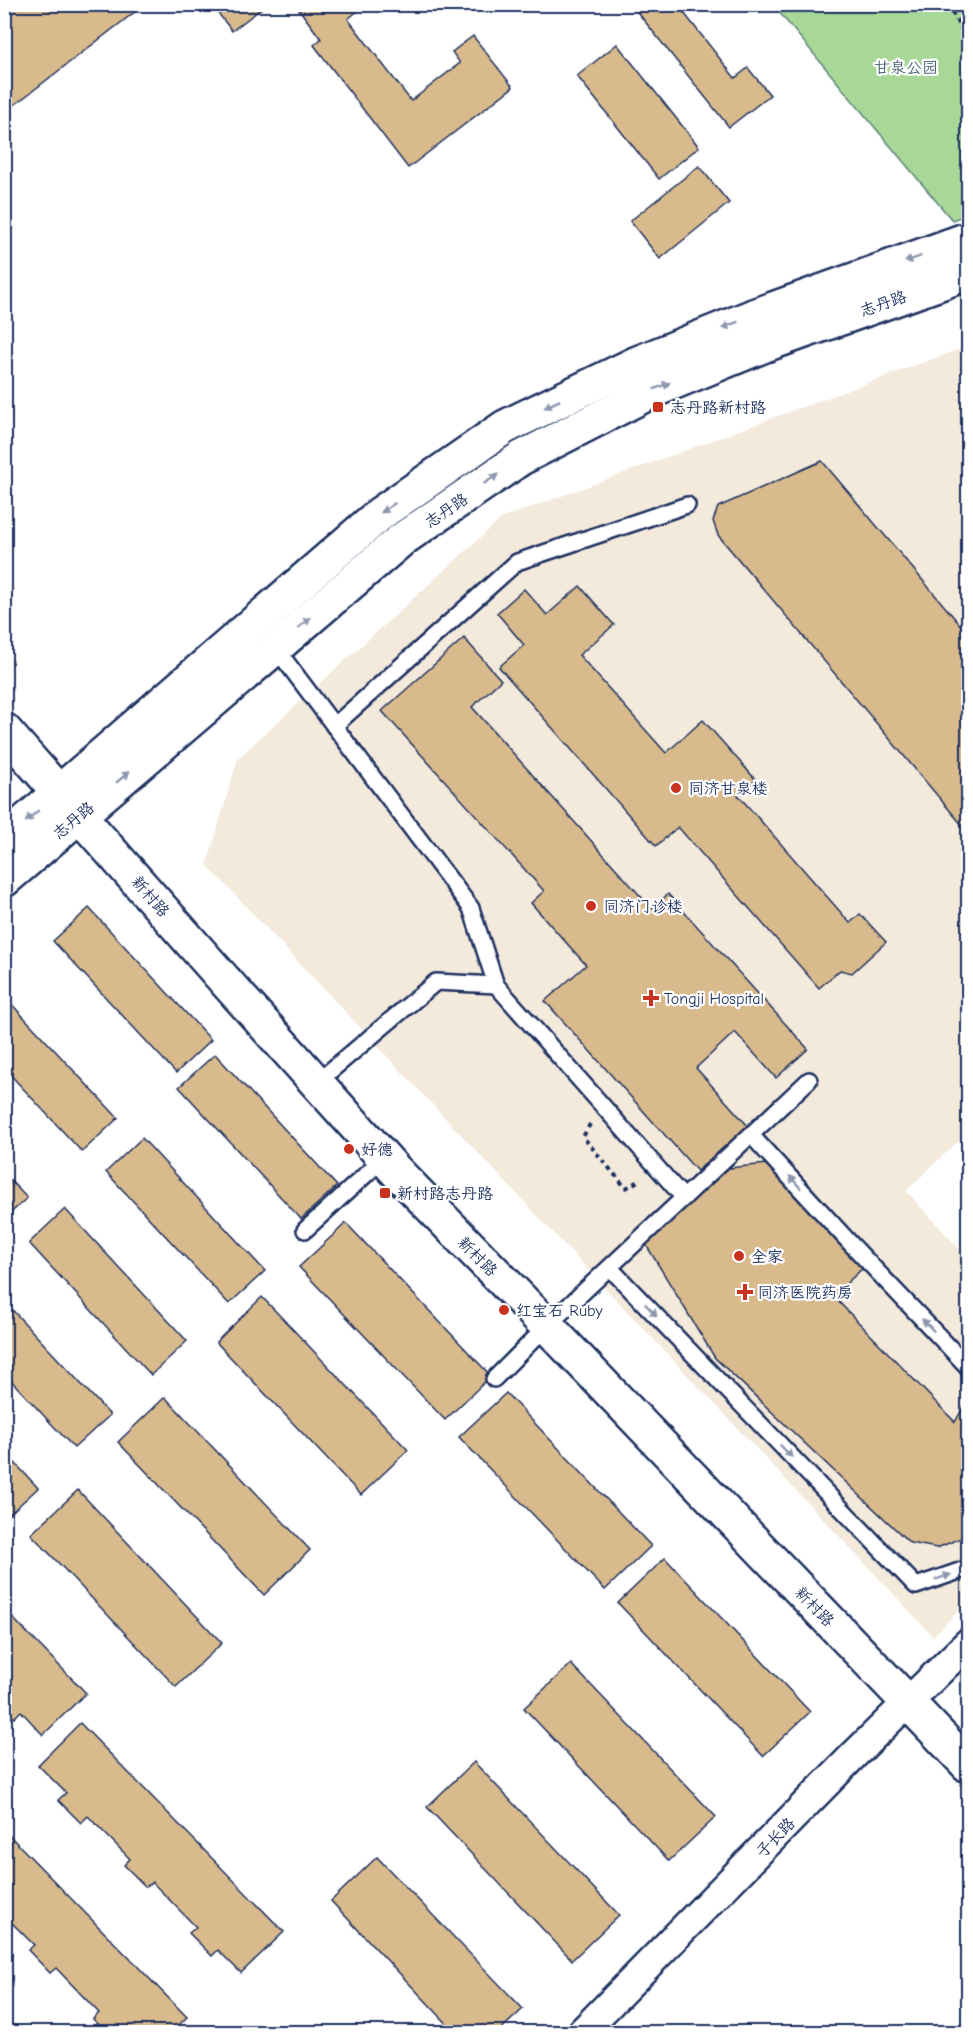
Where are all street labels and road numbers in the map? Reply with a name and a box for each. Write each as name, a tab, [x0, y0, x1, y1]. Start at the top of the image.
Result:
street label: 志丹路	[858, 288, 909, 320]
street label: 志丹路	[422, 490, 471, 532]
street label: 志丹路	[49, 798, 98, 843]
street label: 新村路	[128, 873, 173, 921]
street label: 新村路	[454, 1233, 501, 1280]
street label: 新村路	[791, 1583, 837, 1630]
street label: 子长路	[753, 1814, 799, 1861]

